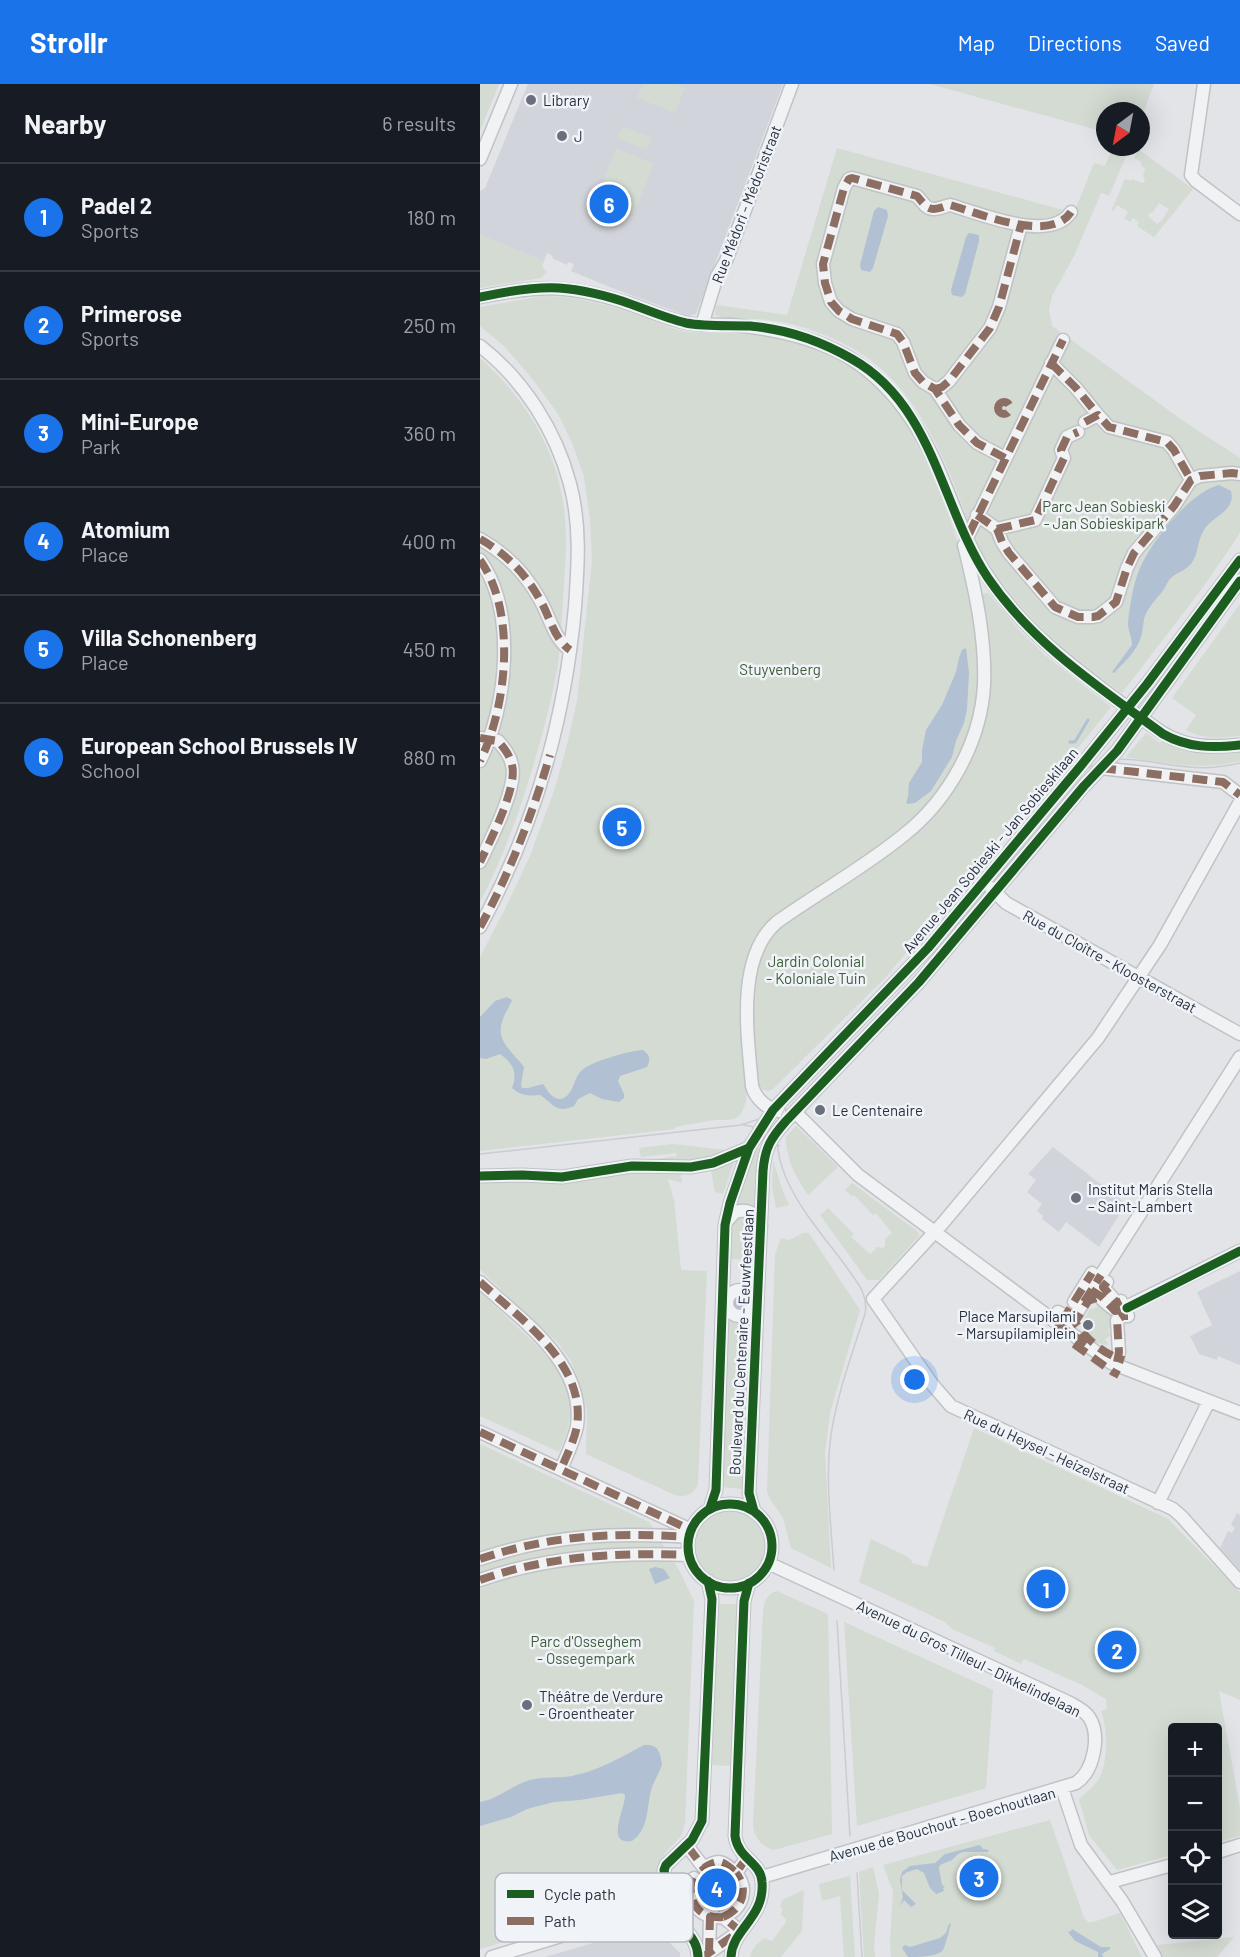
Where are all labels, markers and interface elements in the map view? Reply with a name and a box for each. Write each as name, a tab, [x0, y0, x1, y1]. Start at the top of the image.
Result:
text: Strollr	[30, 25, 108, 59]
text: Map	[958, 30, 995, 55]
text: Directions	[1028, 30, 1122, 55]
text: Saved	[1155, 30, 1210, 55]
place label: Library	[543, 91, 590, 109]
marker: Library	[524, 93, 538, 107]
north arrow	[1096, 102, 1150, 156]
text: Nearby	[24, 108, 106, 139]
text: 6 results	[382, 111, 456, 135]
street label: Rue Médori - Médoristraat	[708, 122, 784, 286]
place label: J	[574, 127, 583, 145]
marker: J	[555, 129, 569, 143]
pin: 6	[590, 182, 628, 226]
text: Padel 2	[81, 192, 152, 218]
text: 1	[40, 205, 47, 229]
text: 180 m	[407, 205, 456, 229]
text: Sports	[81, 218, 139, 242]
text: Primerose	[81, 300, 182, 326]
text: 2	[38, 313, 49, 337]
text: 250 m	[403, 313, 456, 337]
text: Sports	[81, 326, 139, 350]
text: Mini-Europe	[81, 408, 199, 434]
text: 3	[38, 421, 49, 445]
text: 360 m	[404, 421, 456, 445]
text: Park	[81, 434, 120, 458]
park label: Parc Jean Sobieski - Jan Sobieskipark	[1042, 497, 1166, 532]
text: Atomium	[81, 516, 170, 542]
text: 4	[37, 529, 50, 553]
text: 400 m	[402, 529, 456, 553]
text: Place	[81, 542, 129, 566]
text: Villa Schonenberg	[81, 624, 257, 650]
text: 5	[38, 637, 49, 661]
text: 450 m	[403, 637, 456, 661]
text: Place	[81, 650, 129, 674]
park label: Stuyvenberg	[739, 660, 821, 678]
text: European School Brussels IV	[81, 732, 358, 758]
street label: Avenue Jean Sobieski - Jan Sobieskilaan	[899, 744, 1081, 956]
text: 6	[38, 745, 49, 769]
text: 880 m	[403, 745, 456, 769]
text: School	[81, 758, 140, 782]
pin: 5	[602, 804, 642, 850]
street label: Rue du Cloître - Kloosterstraat	[1020, 906, 1200, 1016]
park label: Jardin Colonial - Koloniale Tuin	[766, 952, 866, 987]
place label: Le Centenaire	[832, 1101, 923, 1119]
marker: Le Centenaire	[813, 1103, 827, 1117]
place label: Institut Maris Stella – Saint-Lambert	[1088, 1180, 1213, 1215]
marker: Institut Maris Stella – Saint-Lambert	[1069, 1191, 1083, 1205]
street label: Boulevard du Centenaire - Eeuwfeestlaan	[725, 1208, 757, 1476]
place label: Place Marsupilami - Marsupilamiplein	[957, 1307, 1076, 1342]
marker: Place Marsupilami - Marsupilamiplein	[1081, 1318, 1095, 1332]
your location	[900, 1365, 929, 1394]
street label: Rue du Heysel - Heizelstraat	[961, 1405, 1133, 1497]
pin: 1	[1026, 1566, 1066, 1612]
street label: Avenue du Gros Tilleul - Dikkelindelaan	[854, 1596, 1084, 1720]
pin: 2	[1098, 1628, 1136, 1672]
park label: Parc d'Osseghem - Ossegempark	[531, 1632, 641, 1667]
place label: Théâtre de Verdure - Groentheater	[539, 1687, 663, 1722]
marker: Théâtre de Verdure - Groentheater	[520, 1698, 534, 1712]
map controls	[1168, 1723, 1222, 1939]
button: +	[1168, 1723, 1222, 1777]
button: −	[1168, 1777, 1222, 1831]
street label: Avenue de Bouchout - Boechoutlaan	[827, 1783, 1057, 1865]
button: locate	[1168, 1831, 1222, 1885]
pin: 3	[960, 1856, 998, 1900]
pin: 4	[698, 1866, 736, 1910]
legend	[495, 1873, 693, 1942]
text: Cycle path	[544, 1884, 616, 1903]
button: layers	[1168, 1885, 1222, 1939]
text: Path	[544, 1911, 576, 1930]

